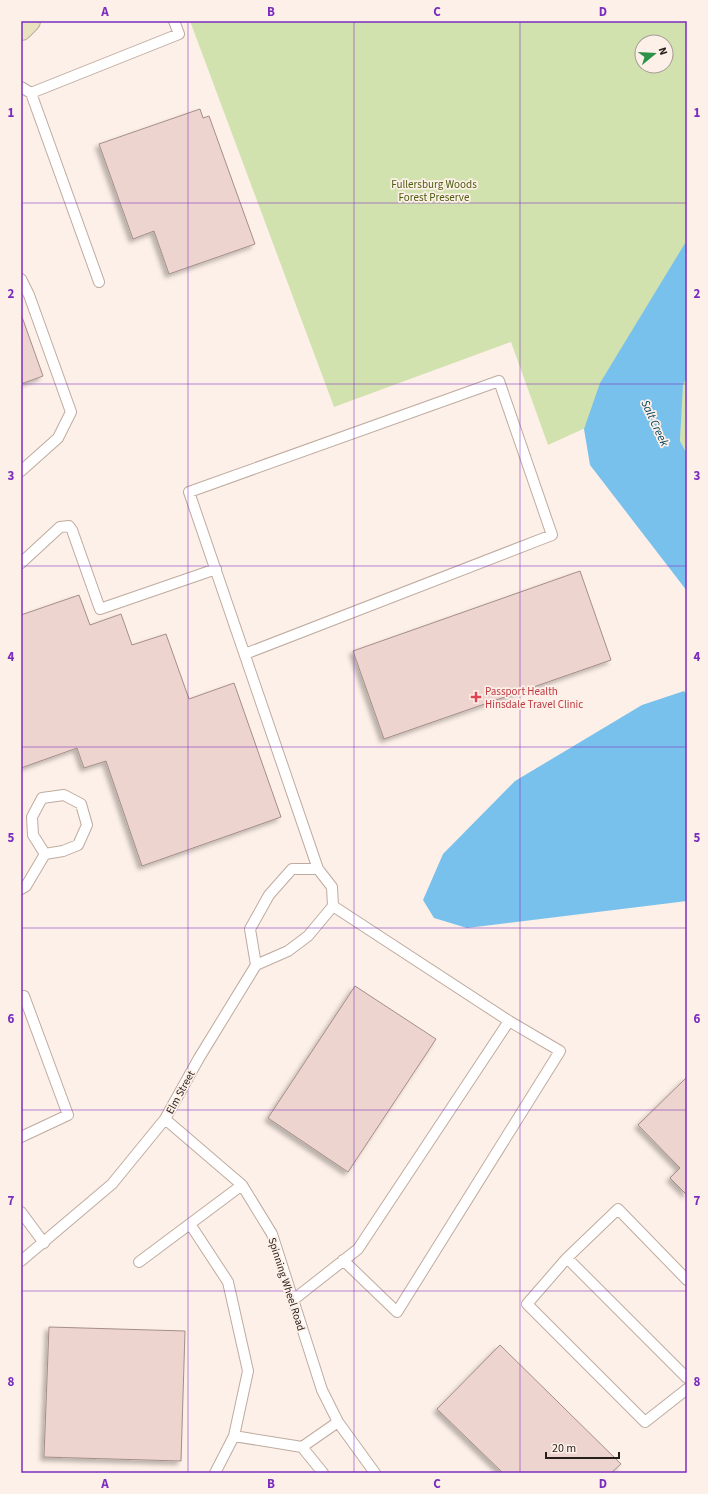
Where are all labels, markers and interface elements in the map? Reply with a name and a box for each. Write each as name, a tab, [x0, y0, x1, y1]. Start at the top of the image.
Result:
text: A	[100, 3, 109, 21]
text: B	[267, 3, 275, 21]
text: C	[433, 3, 441, 21]
text: D	[599, 3, 607, 21]
north arrow	[634, 34, 674, 74]
text: N	[655, 45, 671, 57]
text: 1	[8, 104, 15, 122]
text: 1	[694, 104, 701, 122]
park label: Fullersburg Woods Forest Preserve	[391, 177, 477, 205]
text: 2	[8, 285, 15, 303]
text: 2	[694, 285, 701, 303]
water label: Salt Creek	[636, 397, 673, 450]
text: 3	[8, 467, 15, 485]
text: 3	[694, 467, 701, 485]
text: 4	[8, 648, 15, 666]
text: 4	[694, 648, 701, 666]
place label: Passport Health Hinsdale Travel Clinic	[485, 684, 583, 712]
marker: Passport Health Hinsdale Travel Clinic	[470, 691, 482, 703]
text: 5	[8, 829, 15, 847]
text: 5	[694, 829, 701, 847]
text: 6	[8, 1010, 15, 1028]
text: 6	[694, 1010, 701, 1028]
street label: Elm Street	[162, 1068, 199, 1117]
text: 7	[8, 1192, 15, 1210]
text: 7	[694, 1192, 701, 1210]
street label: Spinning Wheel Road	[264, 1236, 309, 1333]
text: 8	[8, 1373, 15, 1391]
text: 8	[694, 1373, 701, 1391]
scale bar	[546, 1434, 619, 1460]
text: 20 m	[552, 1440, 576, 1457]
text: A	[100, 1475, 109, 1493]
text: B	[267, 1475, 275, 1493]
text: C	[433, 1475, 441, 1493]
text: D	[599, 1475, 607, 1493]

